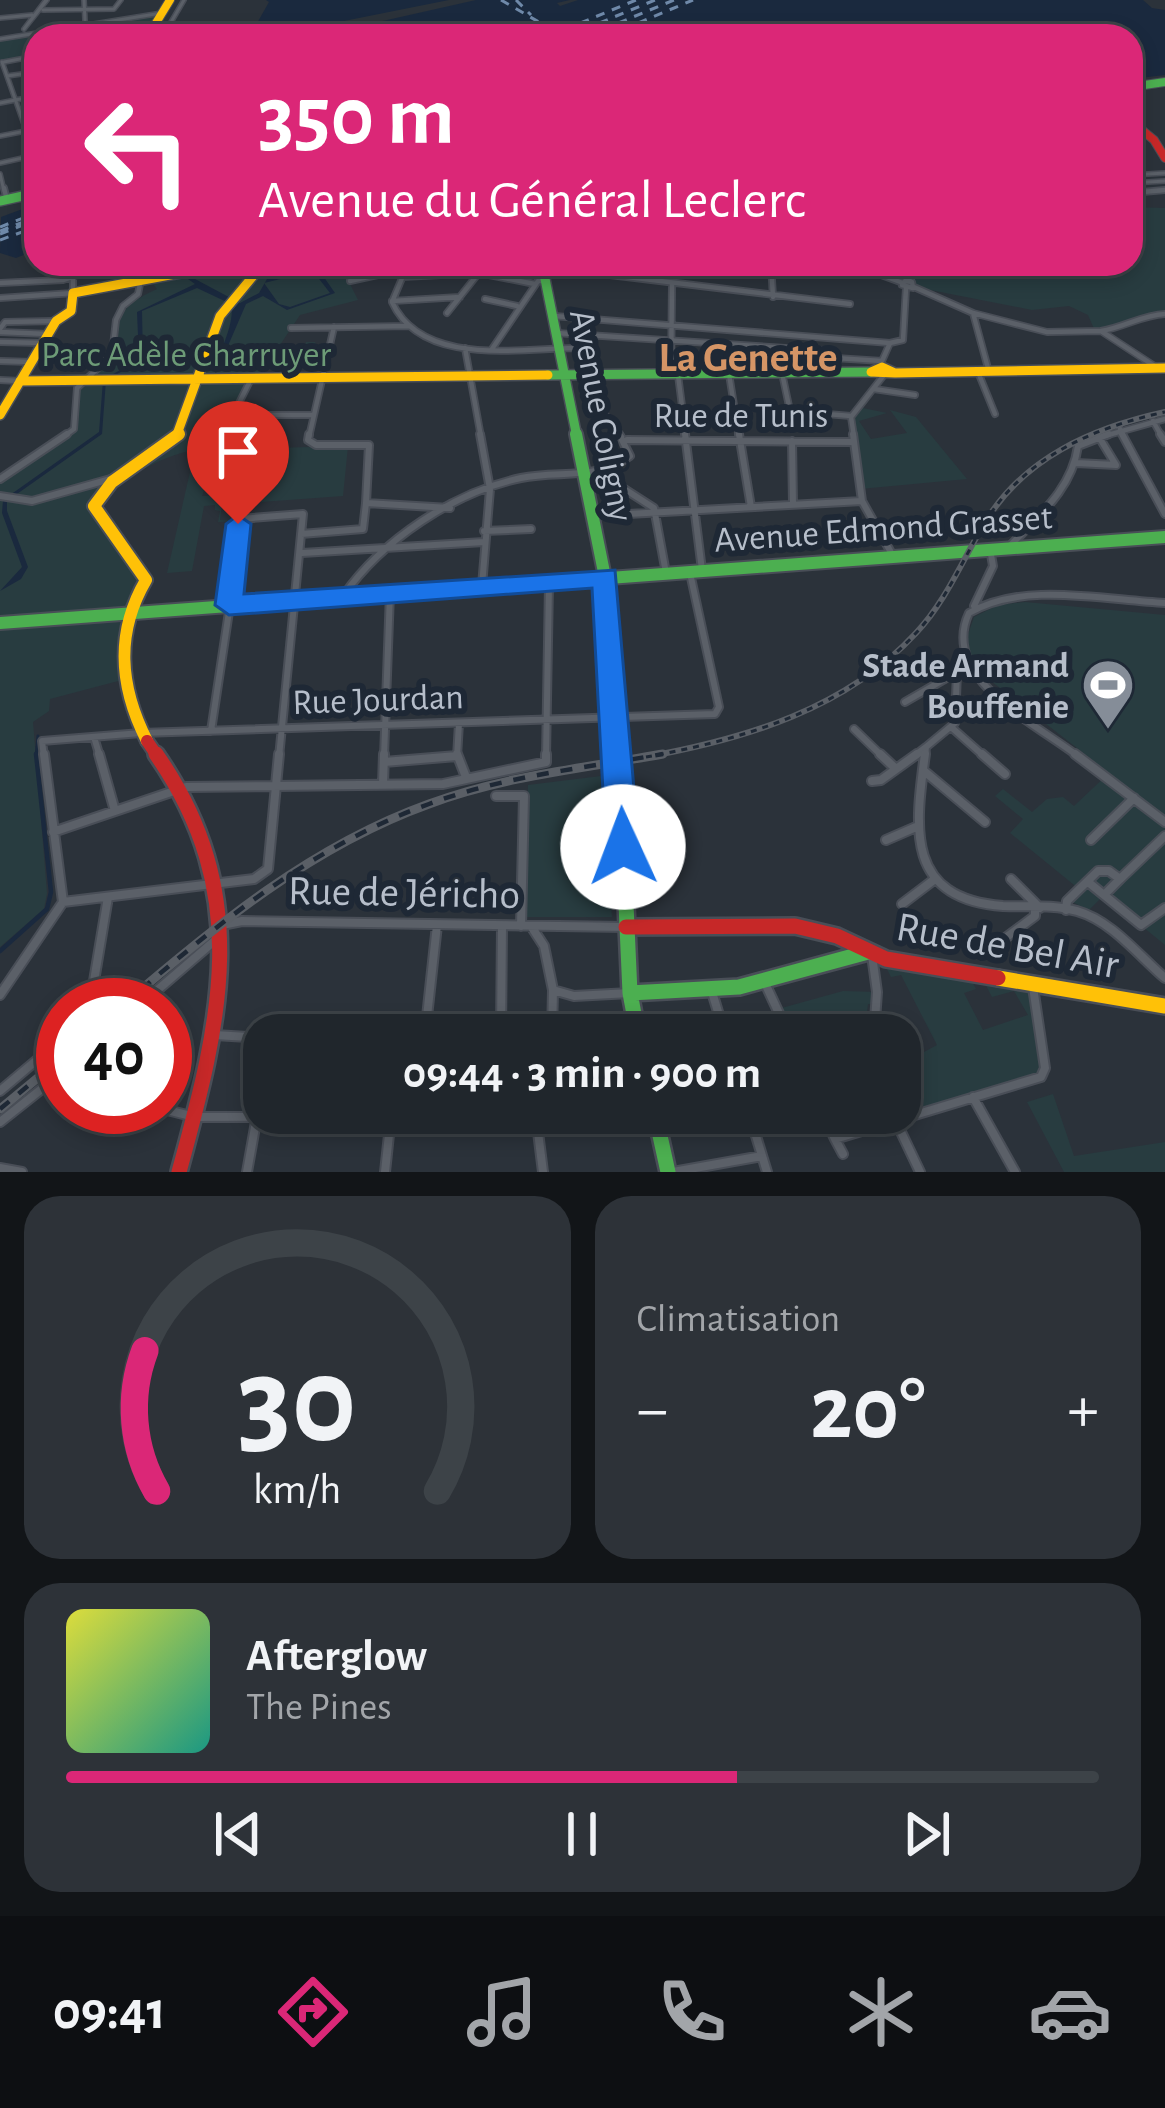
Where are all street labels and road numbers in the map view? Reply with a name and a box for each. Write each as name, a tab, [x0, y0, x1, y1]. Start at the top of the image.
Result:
street label: Avenue Coligny	[563, 306, 639, 524]
street label: Rue de Tunis	[654, 398, 828, 434]
street label: Avenue Edmond Grasset	[713, 499, 1054, 559]
street label: Rue Jourdan	[292, 679, 464, 721]
street label: Rue de Jéricho	[288, 870, 520, 916]
street label: Rue de Bel Air	[893, 906, 1123, 986]

